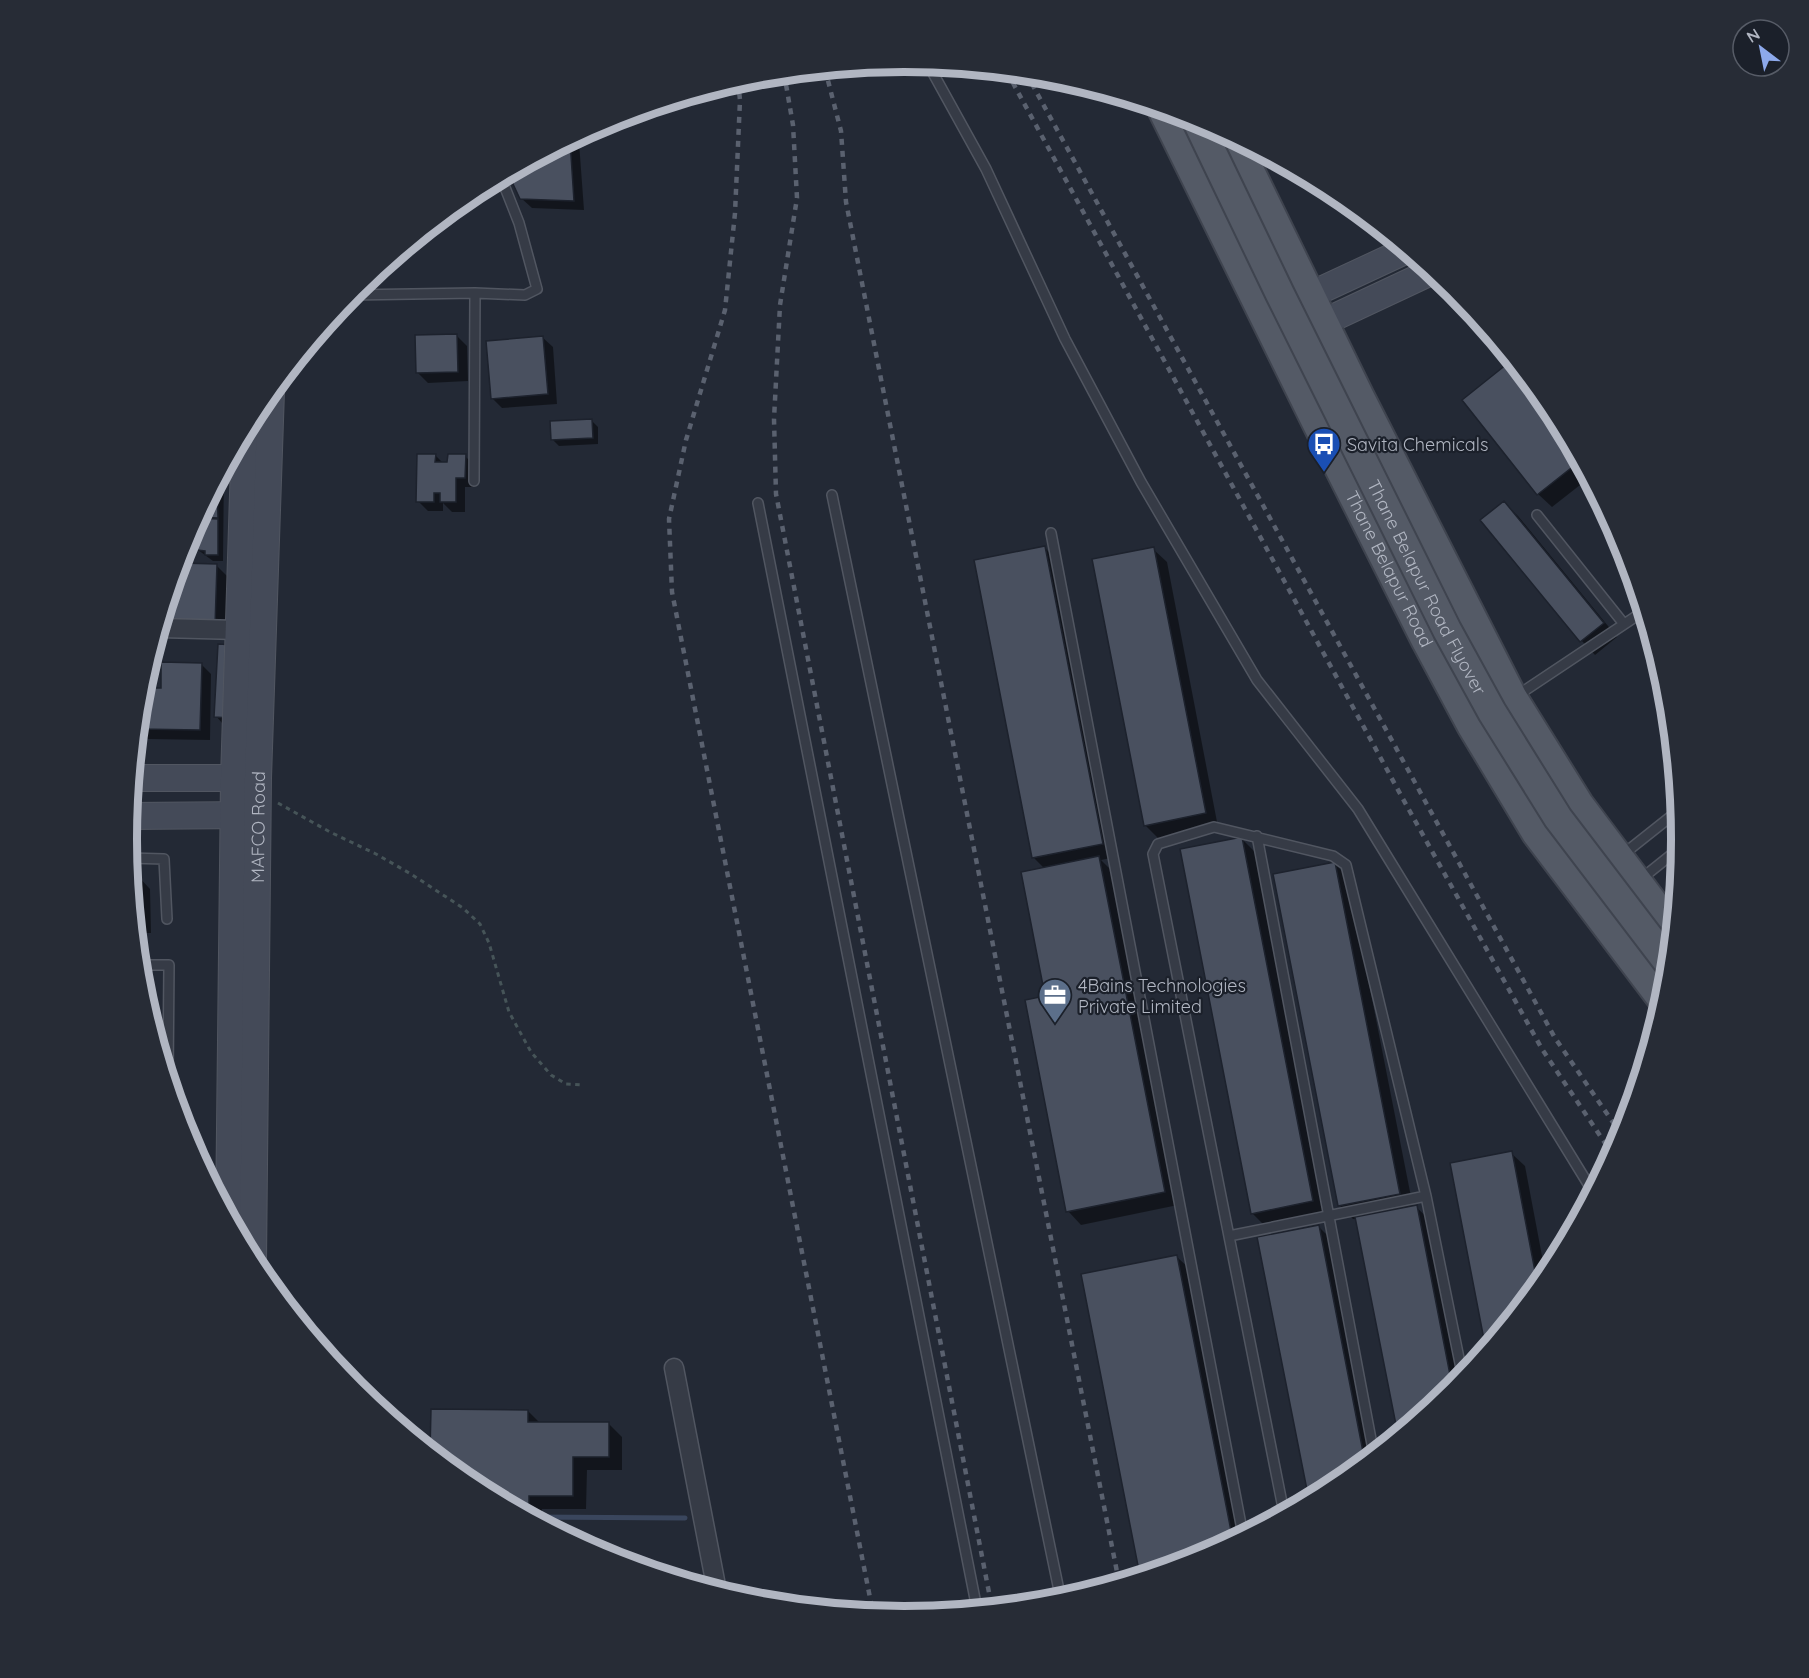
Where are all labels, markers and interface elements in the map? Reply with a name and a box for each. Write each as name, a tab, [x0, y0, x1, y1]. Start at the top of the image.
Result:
north arrow	[1731, 18, 1791, 78]
text: N	[1743, 24, 1763, 47]
bus stop icon: Savita Chemicals	[1306, 426, 1342, 473]
place label: Savita Chemicals	[1347, 433, 1488, 456]
street label: Thane Belapur Road Flyover	[1363, 476, 1492, 699]
street label: Thane Belapur Road	[1341, 487, 1439, 651]
street label: MAFCO Road	[245, 771, 270, 883]
place label: 4Bains Technologies Private Limited	[1078, 974, 1246, 1018]
office icon: 4Bains Technologies Private Limited	[1037, 977, 1073, 1024]

